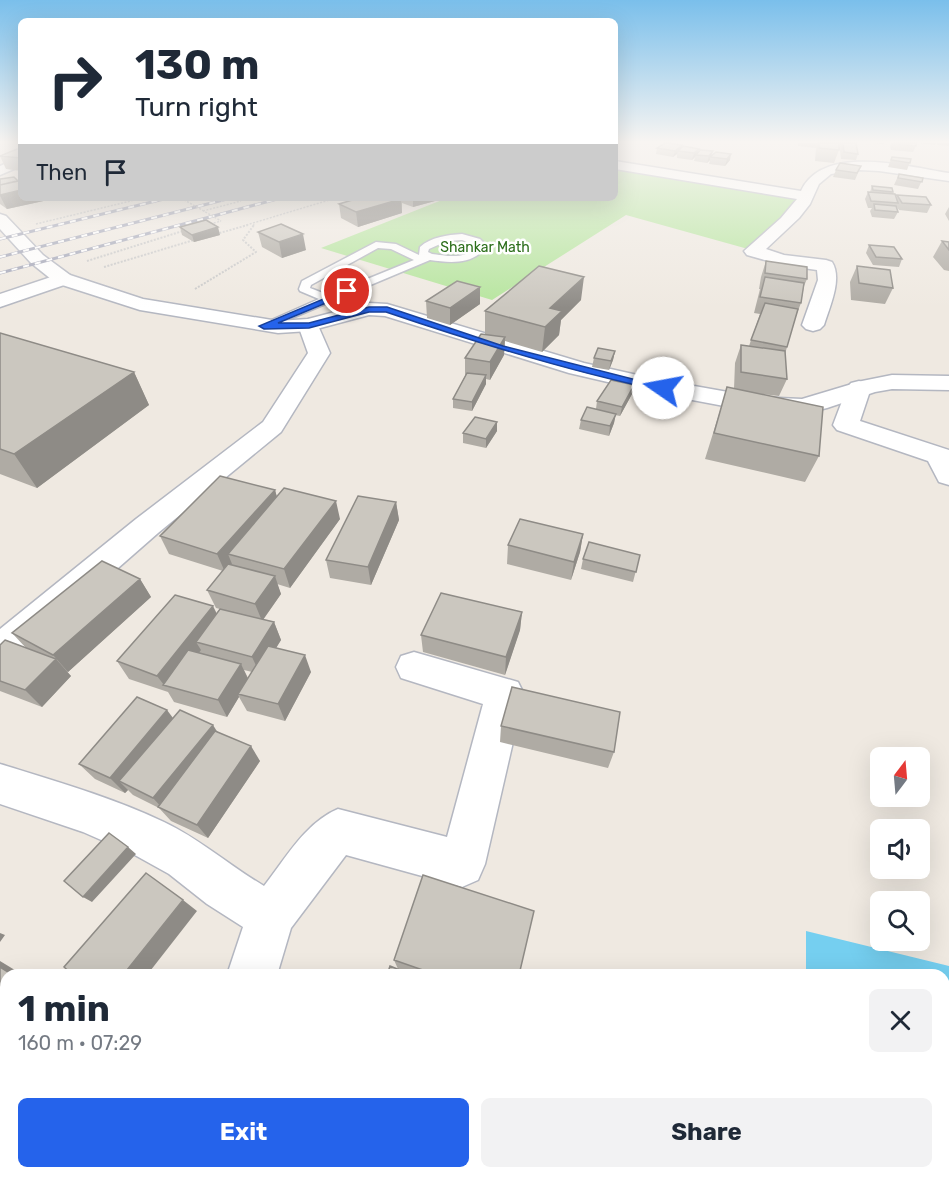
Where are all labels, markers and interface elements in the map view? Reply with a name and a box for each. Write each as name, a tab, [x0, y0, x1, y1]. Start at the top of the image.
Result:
text: 130 m	[135, 40, 260, 90]
icon: right	[36, 42, 114, 120]
text: Turn right	[135, 91, 258, 123]
icon: arrive	[99, 156, 132, 189]
text: Then	[36, 159, 87, 186]
park label: Shankar Math	[440, 239, 530, 256]
pin	[321, 265, 372, 316]
icon: arrive	[330, 274, 363, 307]
position arrow	[631, 356, 695, 420]
north arrow	[870, 747, 930, 807]
map controls	[870, 747, 930, 951]
button: sound	[870, 819, 930, 879]
button: search	[870, 891, 930, 951]
text: 1 min	[18, 987, 110, 1030]
button: close	[869, 989, 932, 1052]
text: 160 m · 07:29	[18, 1031, 142, 1055]
button: Exit	[18, 1098, 469, 1167]
button: Share	[481, 1098, 932, 1167]

